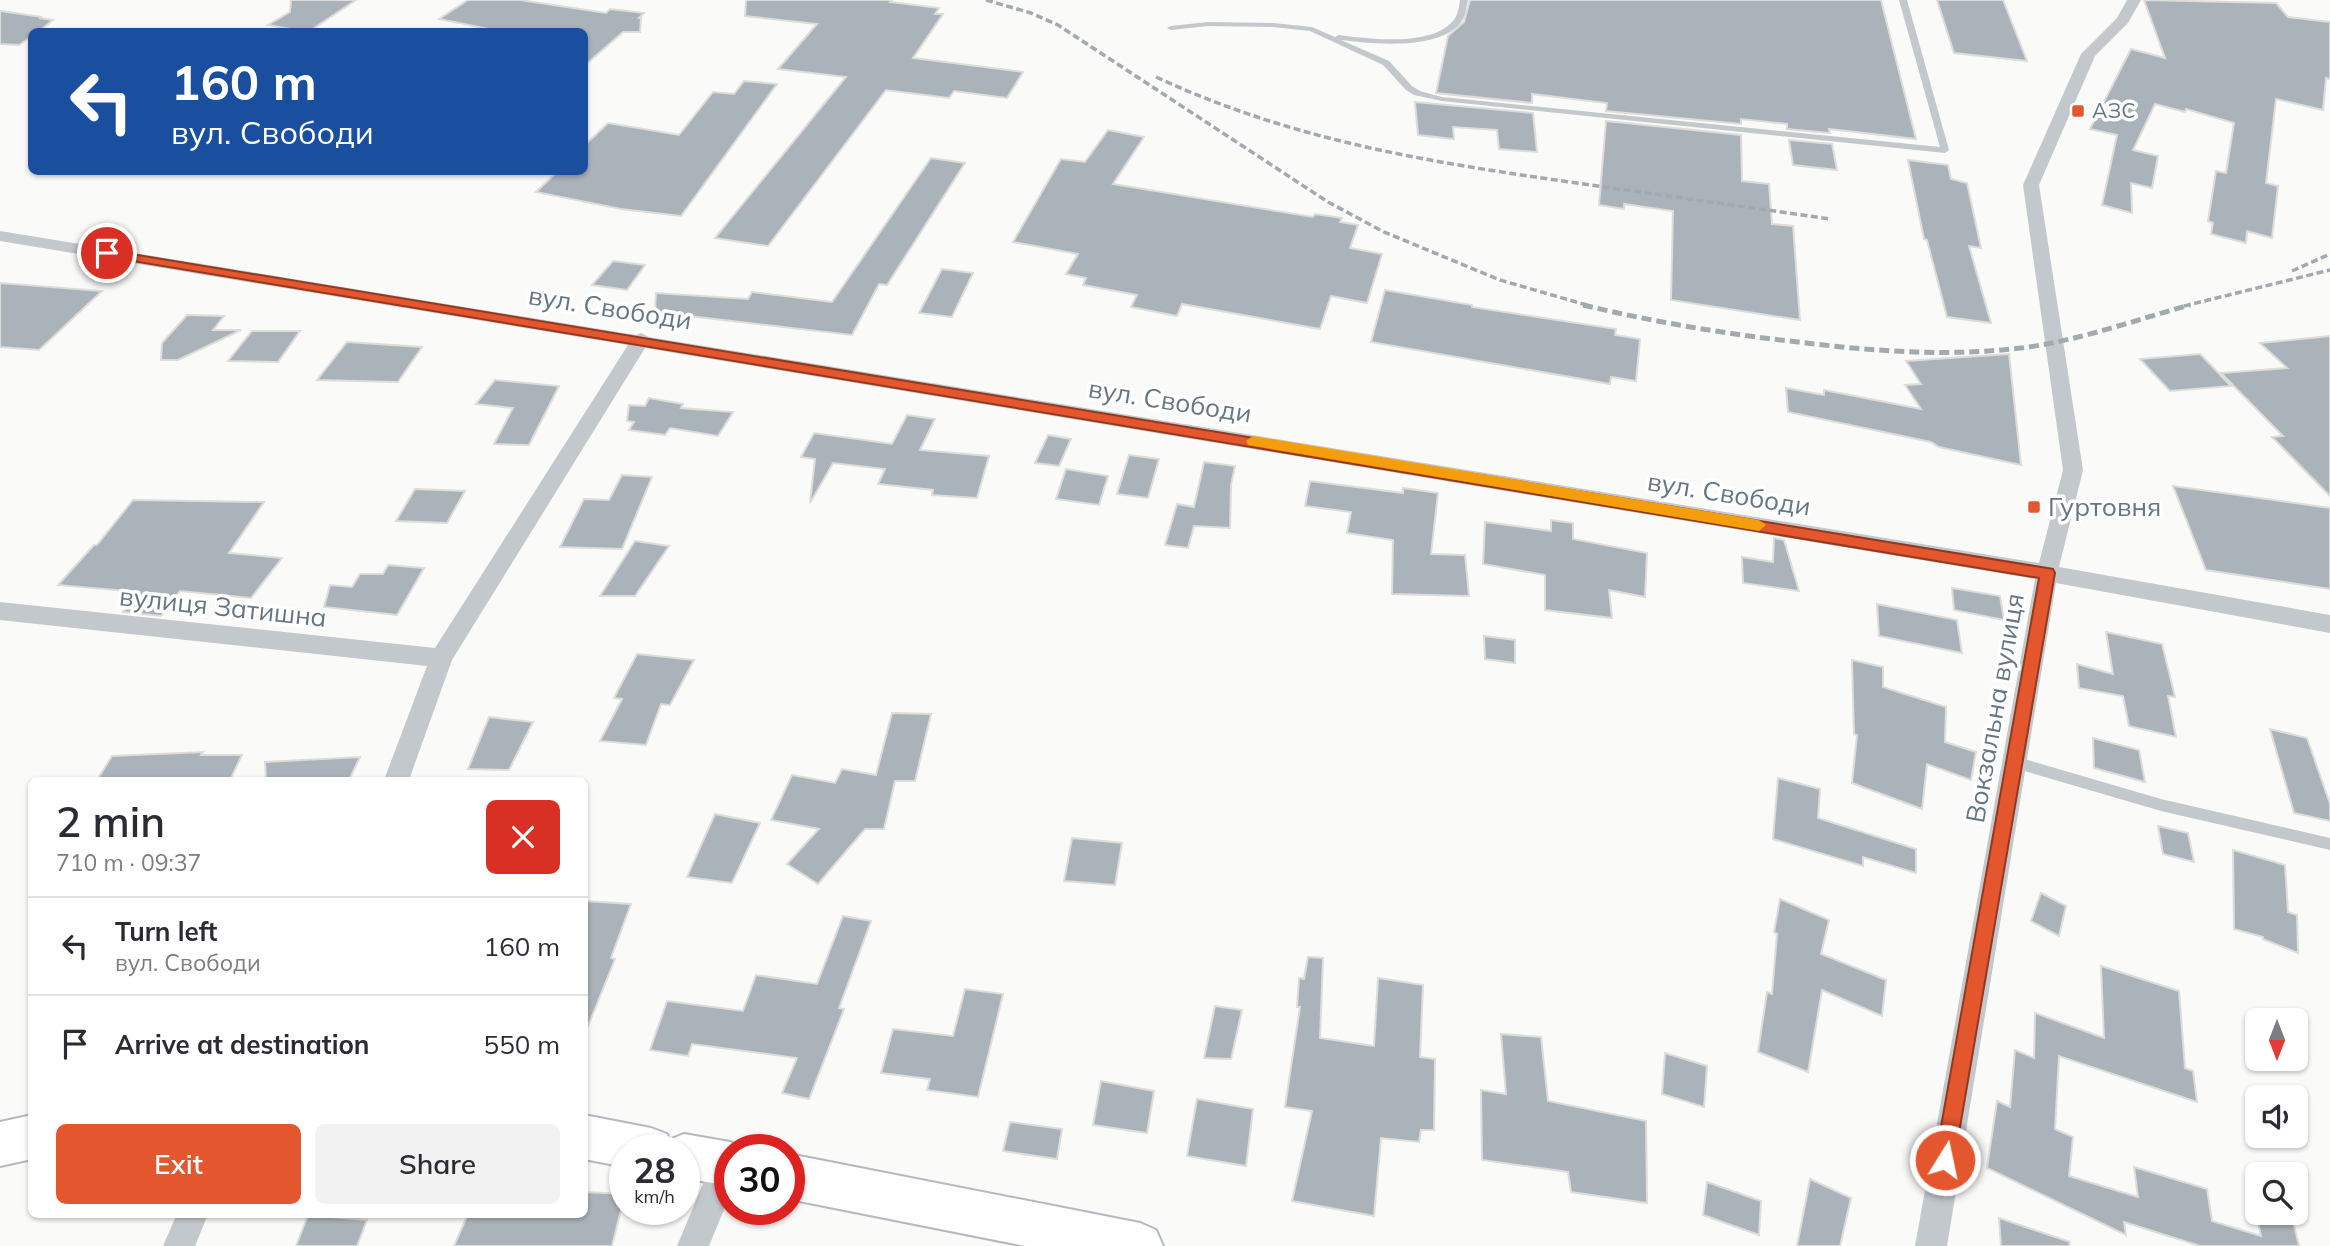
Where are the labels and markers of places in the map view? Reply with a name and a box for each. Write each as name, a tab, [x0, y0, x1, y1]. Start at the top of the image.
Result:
place label: АЗС	[2092, 97, 2136, 123]
marker: АЗС	[2070, 103, 2086, 119]
pin	[77, 223, 137, 283]
place label: Гуртовня	[2048, 490, 2161, 523]
marker: Гуртовня	[2026, 499, 2042, 515]

